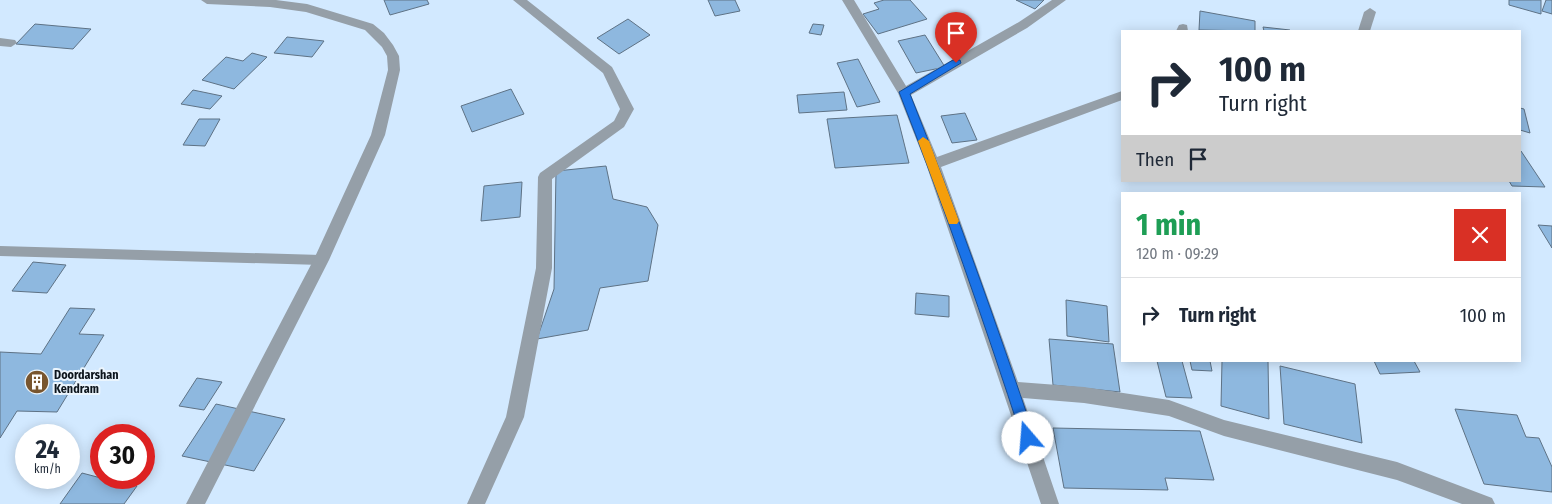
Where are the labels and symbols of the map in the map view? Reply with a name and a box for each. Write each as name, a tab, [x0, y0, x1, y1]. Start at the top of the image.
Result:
pin	[935, 12, 977, 63]
place label: Doordarshan Kendram	[54, 368, 119, 396]
building icon: Doordarshan Kendram	[24, 369, 50, 395]
position arrow	[1001, 411, 1053, 463]
speed limit sign: 30	[90, 424, 155, 489]

